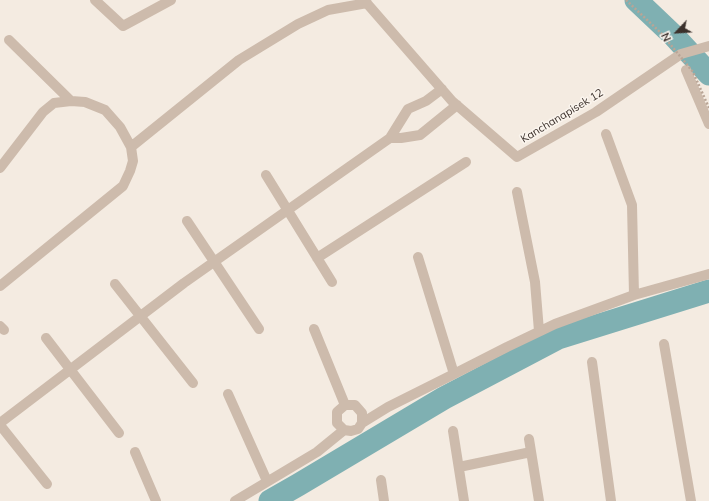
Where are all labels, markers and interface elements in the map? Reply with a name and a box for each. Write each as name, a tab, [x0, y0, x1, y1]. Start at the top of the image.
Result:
north arrow	[657, 12, 697, 52]
text: N	[658, 30, 674, 44]
street label: Kanchanapisek 12	[518, 86, 606, 146]

